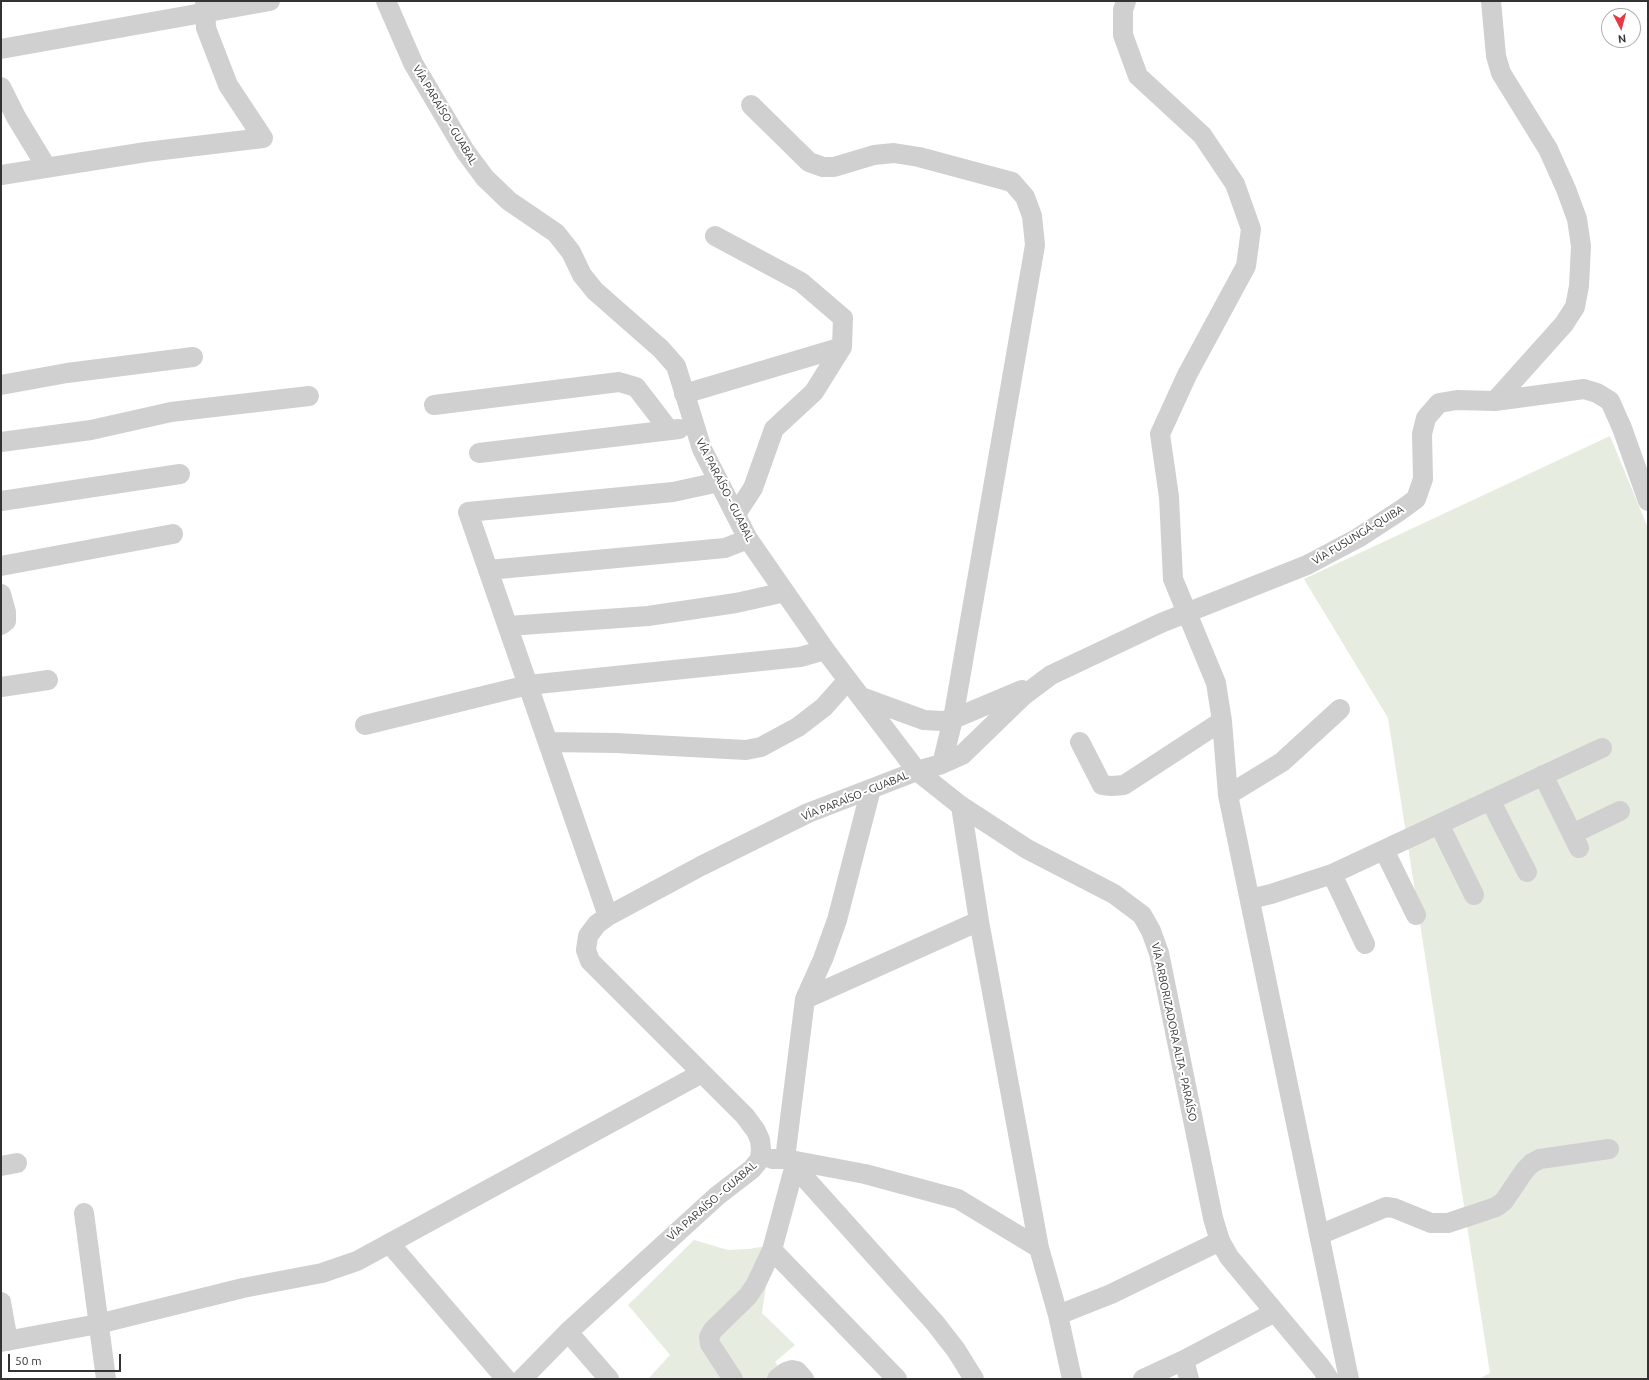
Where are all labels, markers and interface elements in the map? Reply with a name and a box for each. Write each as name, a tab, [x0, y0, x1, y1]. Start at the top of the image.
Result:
north arrow	[1601, 8, 1641, 48]
text: N	[1617, 33, 1627, 45]
street label: VÍA PARAÍSO - GUABAL	[410, 63, 480, 167]
street label: VÍA PARAÍSO - GUABAL	[693, 436, 757, 544]
street label: VÍA FUSUNGÁ-QUIBA	[1310, 502, 1406, 568]
street label: VÍA PARAÍSO - GUABAL	[800, 769, 910, 823]
street label: VÍA ARBORIZADORA ALTA - PARAÍSO	[1149, 941, 1199, 1123]
street label: VÍA PARAÍSO - GUABAL	[665, 1159, 759, 1243]
scale bar	[10, 1346, 123, 1372]
text: 50 m	[15, 1354, 42, 1367]

